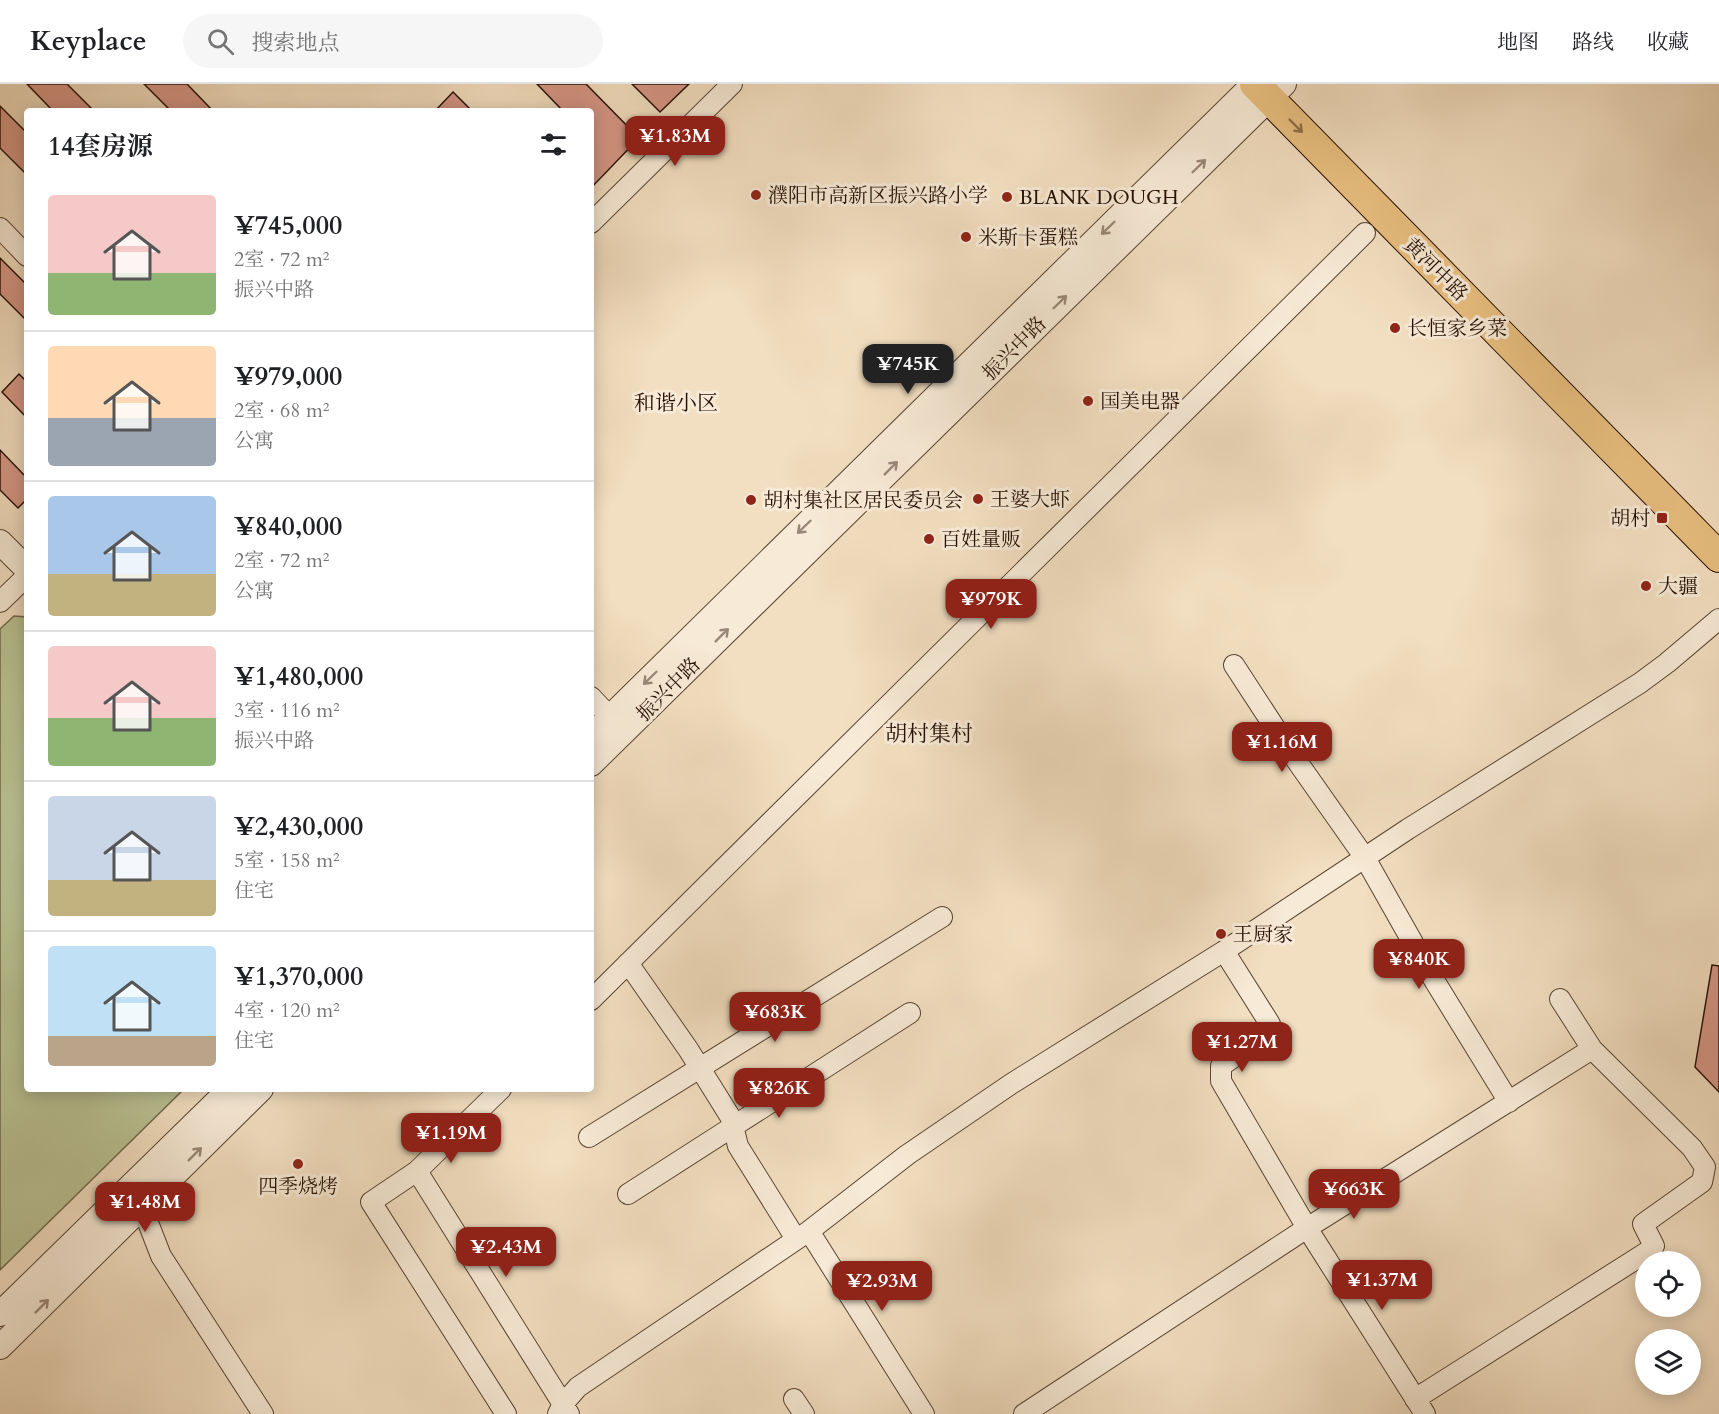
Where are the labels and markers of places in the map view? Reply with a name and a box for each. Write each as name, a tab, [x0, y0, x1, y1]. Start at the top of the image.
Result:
pin: ¥1.83M	[626, 116, 724, 167]
place label: 濮阳市高新区振兴路小学	[768, 182, 988, 209]
place label: BLANK DOUGH	[1019, 184, 1179, 211]
marker: 濮阳市高新区振兴路小学	[749, 188, 763, 202]
marker: BLANK DOUGH	[1000, 190, 1014, 204]
place label: 米斯卡蛋糕	[978, 224, 1078, 251]
marker: 米斯卡蛋糕	[959, 230, 973, 244]
place label: 长恒家乡菜	[1407, 315, 1507, 342]
marker: 长恒家乡菜	[1388, 321, 1402, 335]
pin: ¥745K	[866, 344, 950, 395]
place label: 国美电器	[1100, 388, 1180, 415]
marker: 国美电器	[1081, 394, 1095, 408]
place label: 王婆大虾	[990, 486, 1070, 513]
place label: 胡村集社区居民委员会	[763, 487, 963, 514]
marker: 王婆大虾	[971, 492, 985, 506]
marker: 胡村集社区居民委员会	[744, 493, 758, 507]
place label: 胡村	[1610, 505, 1650, 532]
marker: 胡村	[1655, 511, 1669, 525]
place label: 百姓量贩	[941, 526, 1021, 553]
marker: 百姓量贩	[922, 532, 936, 546]
place label: 大疆	[1658, 573, 1698, 600]
pin: ¥979K	[949, 579, 1033, 630]
marker: 大疆	[1639, 579, 1653, 593]
pin: ¥1.16M	[1233, 722, 1331, 773]
place label: 王厨家	[1233, 921, 1293, 948]
marker: 王厨家	[1214, 927, 1228, 941]
pin: ¥840K	[1377, 939, 1461, 990]
pin: ¥683K	[733, 992, 817, 1043]
pin: ¥1.27M	[1193, 1022, 1291, 1073]
pin: ¥826K	[737, 1068, 821, 1119]
pin: ¥1.19M	[402, 1113, 500, 1164]
marker: 四季烧烤	[291, 1157, 305, 1171]
pin: ¥663K	[1312, 1169, 1396, 1220]
place label: 四季烧烤	[258, 1173, 338, 1200]
pin: ¥1.48M	[96, 1182, 194, 1233]
pin: ¥2.43M	[457, 1227, 555, 1278]
pin: ¥1.37M	[1333, 1260, 1431, 1311]
pin: ¥2.93M	[833, 1261, 931, 1312]

